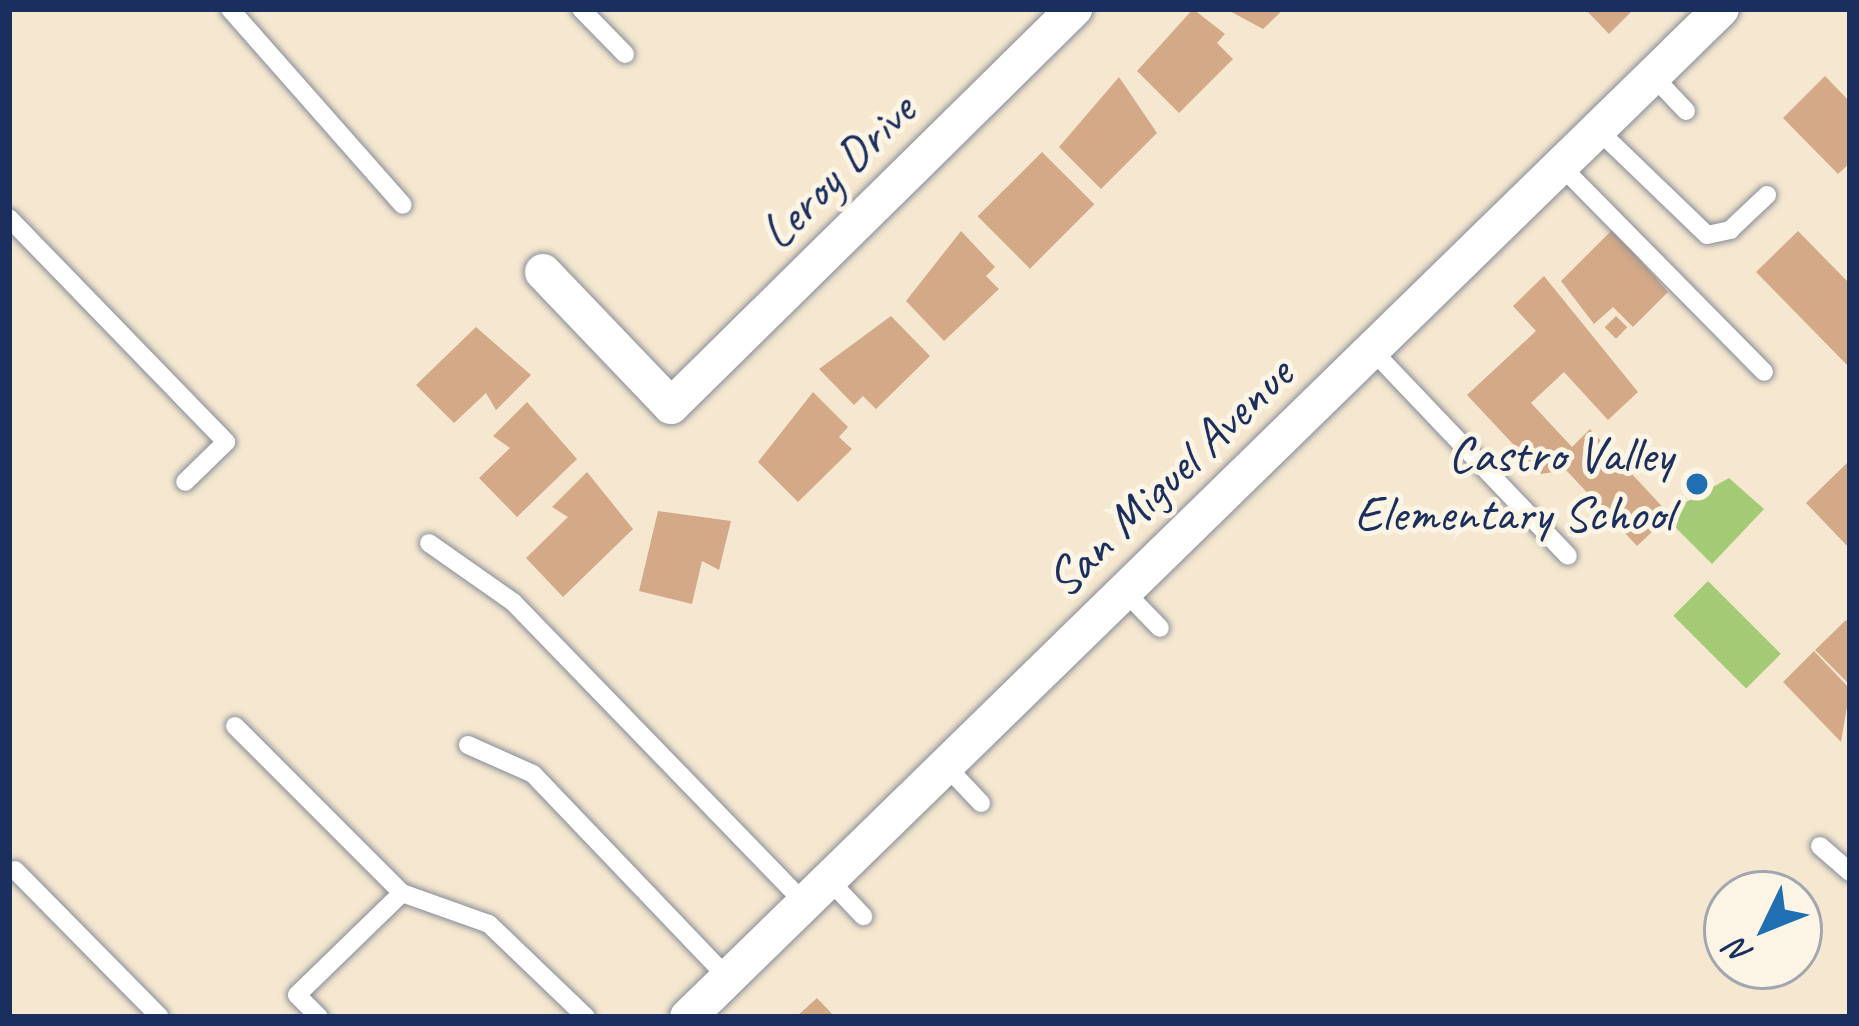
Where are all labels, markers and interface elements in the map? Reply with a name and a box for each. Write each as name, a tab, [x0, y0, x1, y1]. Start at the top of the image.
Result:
street label: Leroy Drive	[746, 80, 928, 262]
street label: San Miguel Avenue	[1033, 344, 1305, 610]
place label: Castro Valley Elementary School	[1355, 424, 1673, 544]
marker: Castro Valley Elementary School	[1684, 471, 1710, 497]
north arrow	[1703, 870, 1823, 990]
text: N	[1717, 931, 1761, 974]

